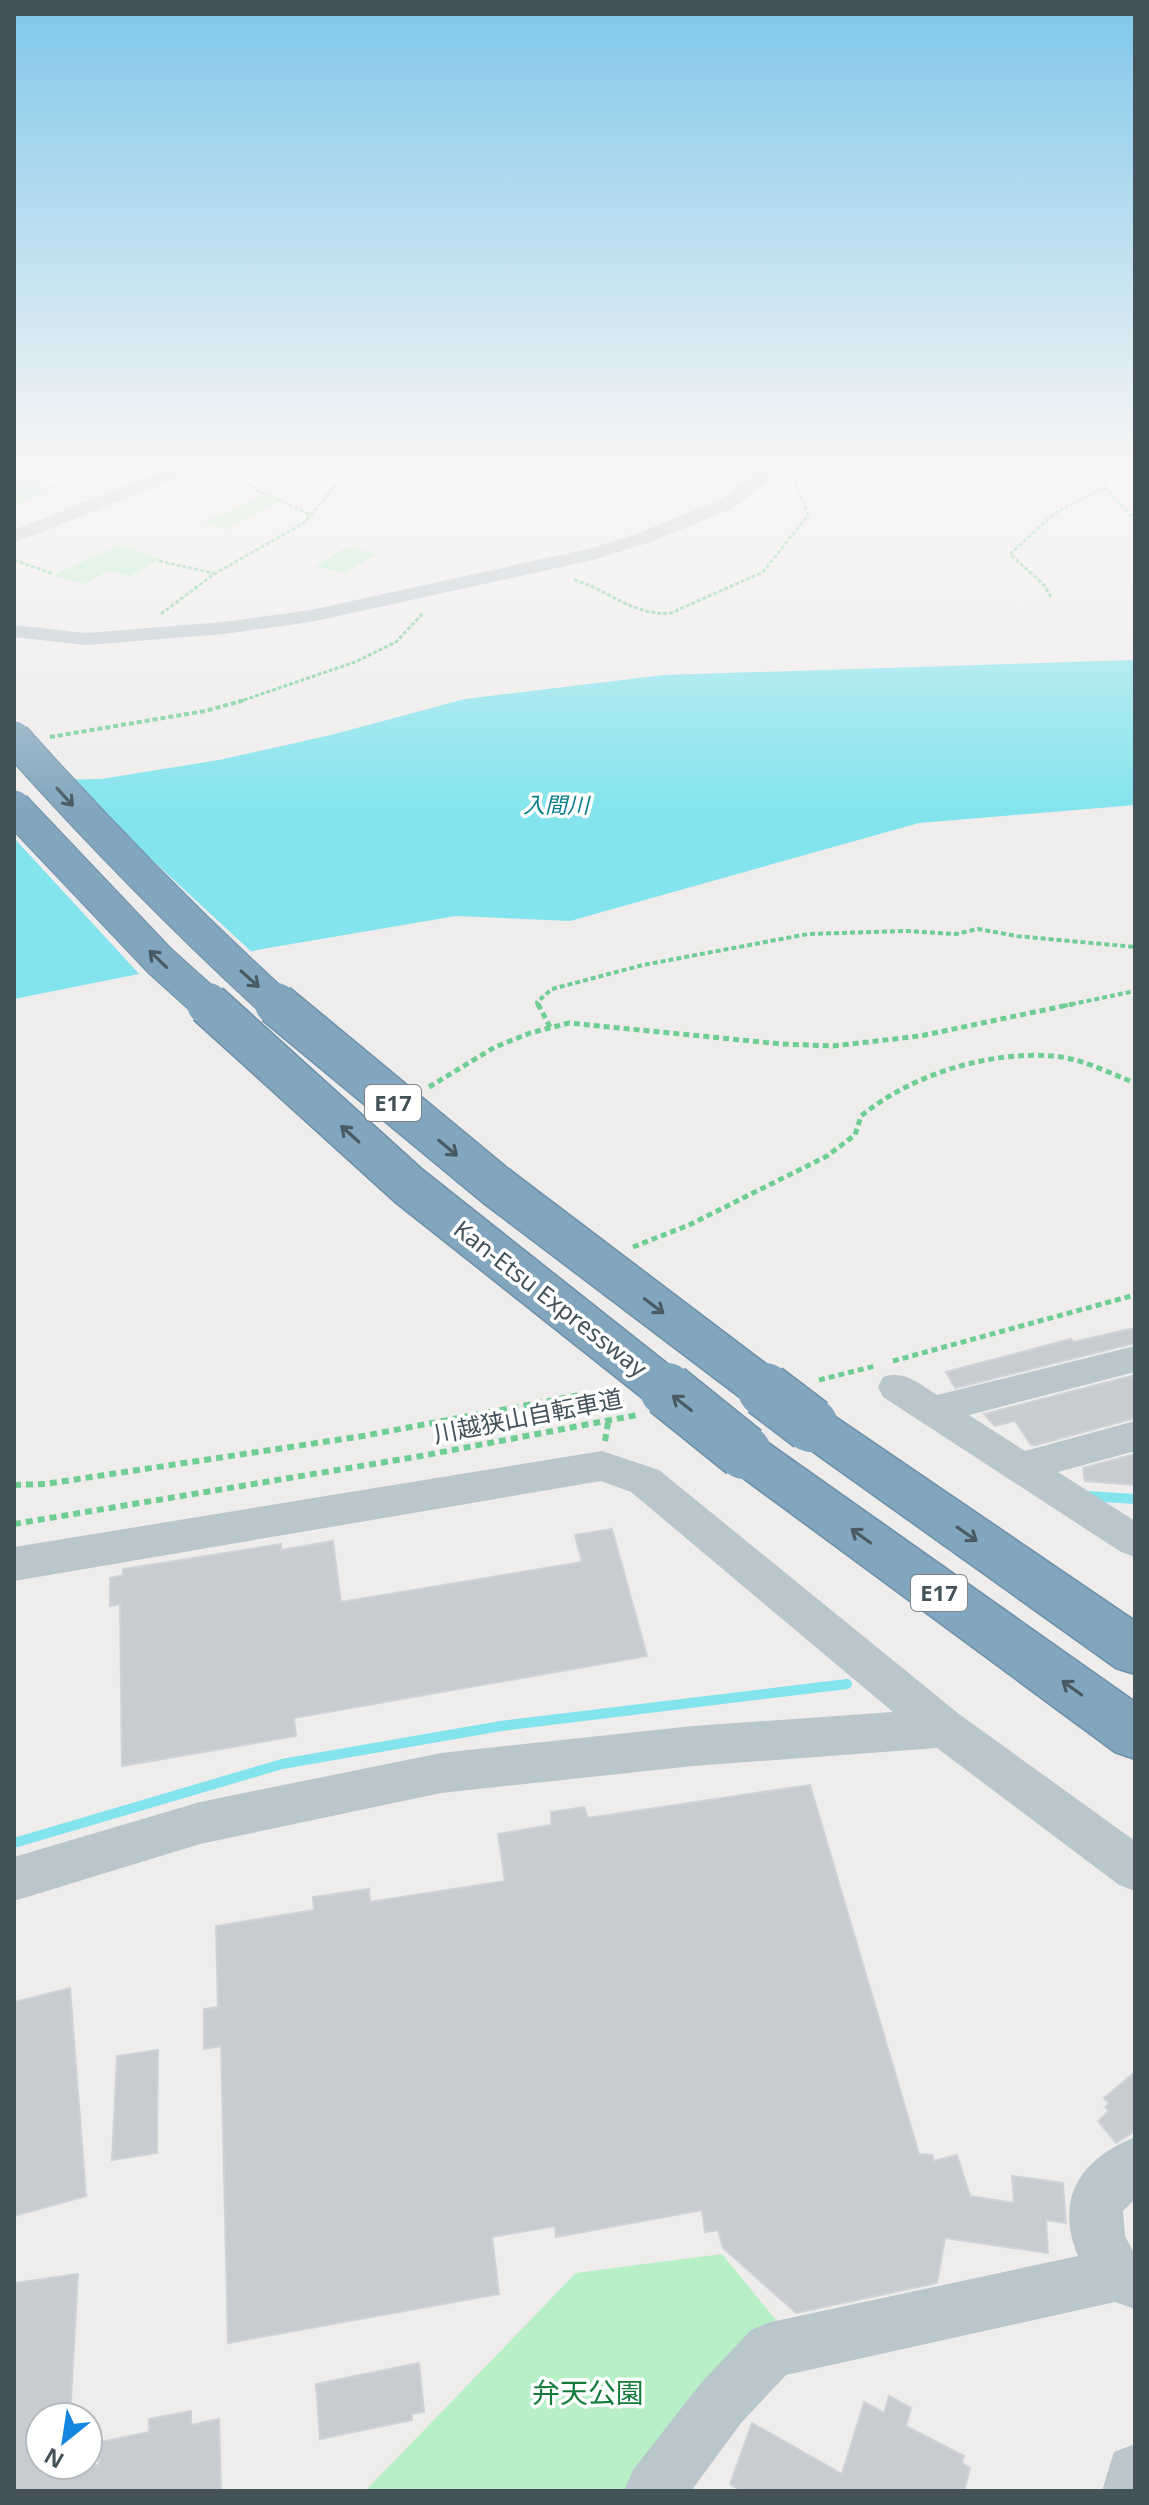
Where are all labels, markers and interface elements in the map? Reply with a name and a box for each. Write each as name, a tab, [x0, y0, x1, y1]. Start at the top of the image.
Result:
one-way arrow	[55, 787, 73, 807]
water label: 入間川	[523, 789, 591, 819]
one-way arrow	[148, 949, 168, 968]
one-way arrow	[240, 970, 260, 988]
road number: E17	[365, 1085, 421, 1121]
one-way arrow	[340, 1125, 360, 1143]
one-way arrow	[437, 1139, 457, 1157]
street label: Kan-Etsu Expressway	[447, 1212, 655, 1384]
one-way arrow	[643, 1298, 664, 1315]
street label: 川越狭山自転車道	[430, 1381, 625, 1450]
one-way arrow	[672, 1395, 693, 1412]
one-way arrow	[955, 1526, 977, 1542]
one-way arrow	[851, 1528, 872, 1545]
road number: E17	[911, 1575, 967, 1611]
one-way arrow	[1061, 1680, 1083, 1697]
park label: 弁天公園	[532, 2373, 644, 2411]
north arrow	[24, 2401, 104, 2481]
text: N	[38, 2442, 69, 2477]

